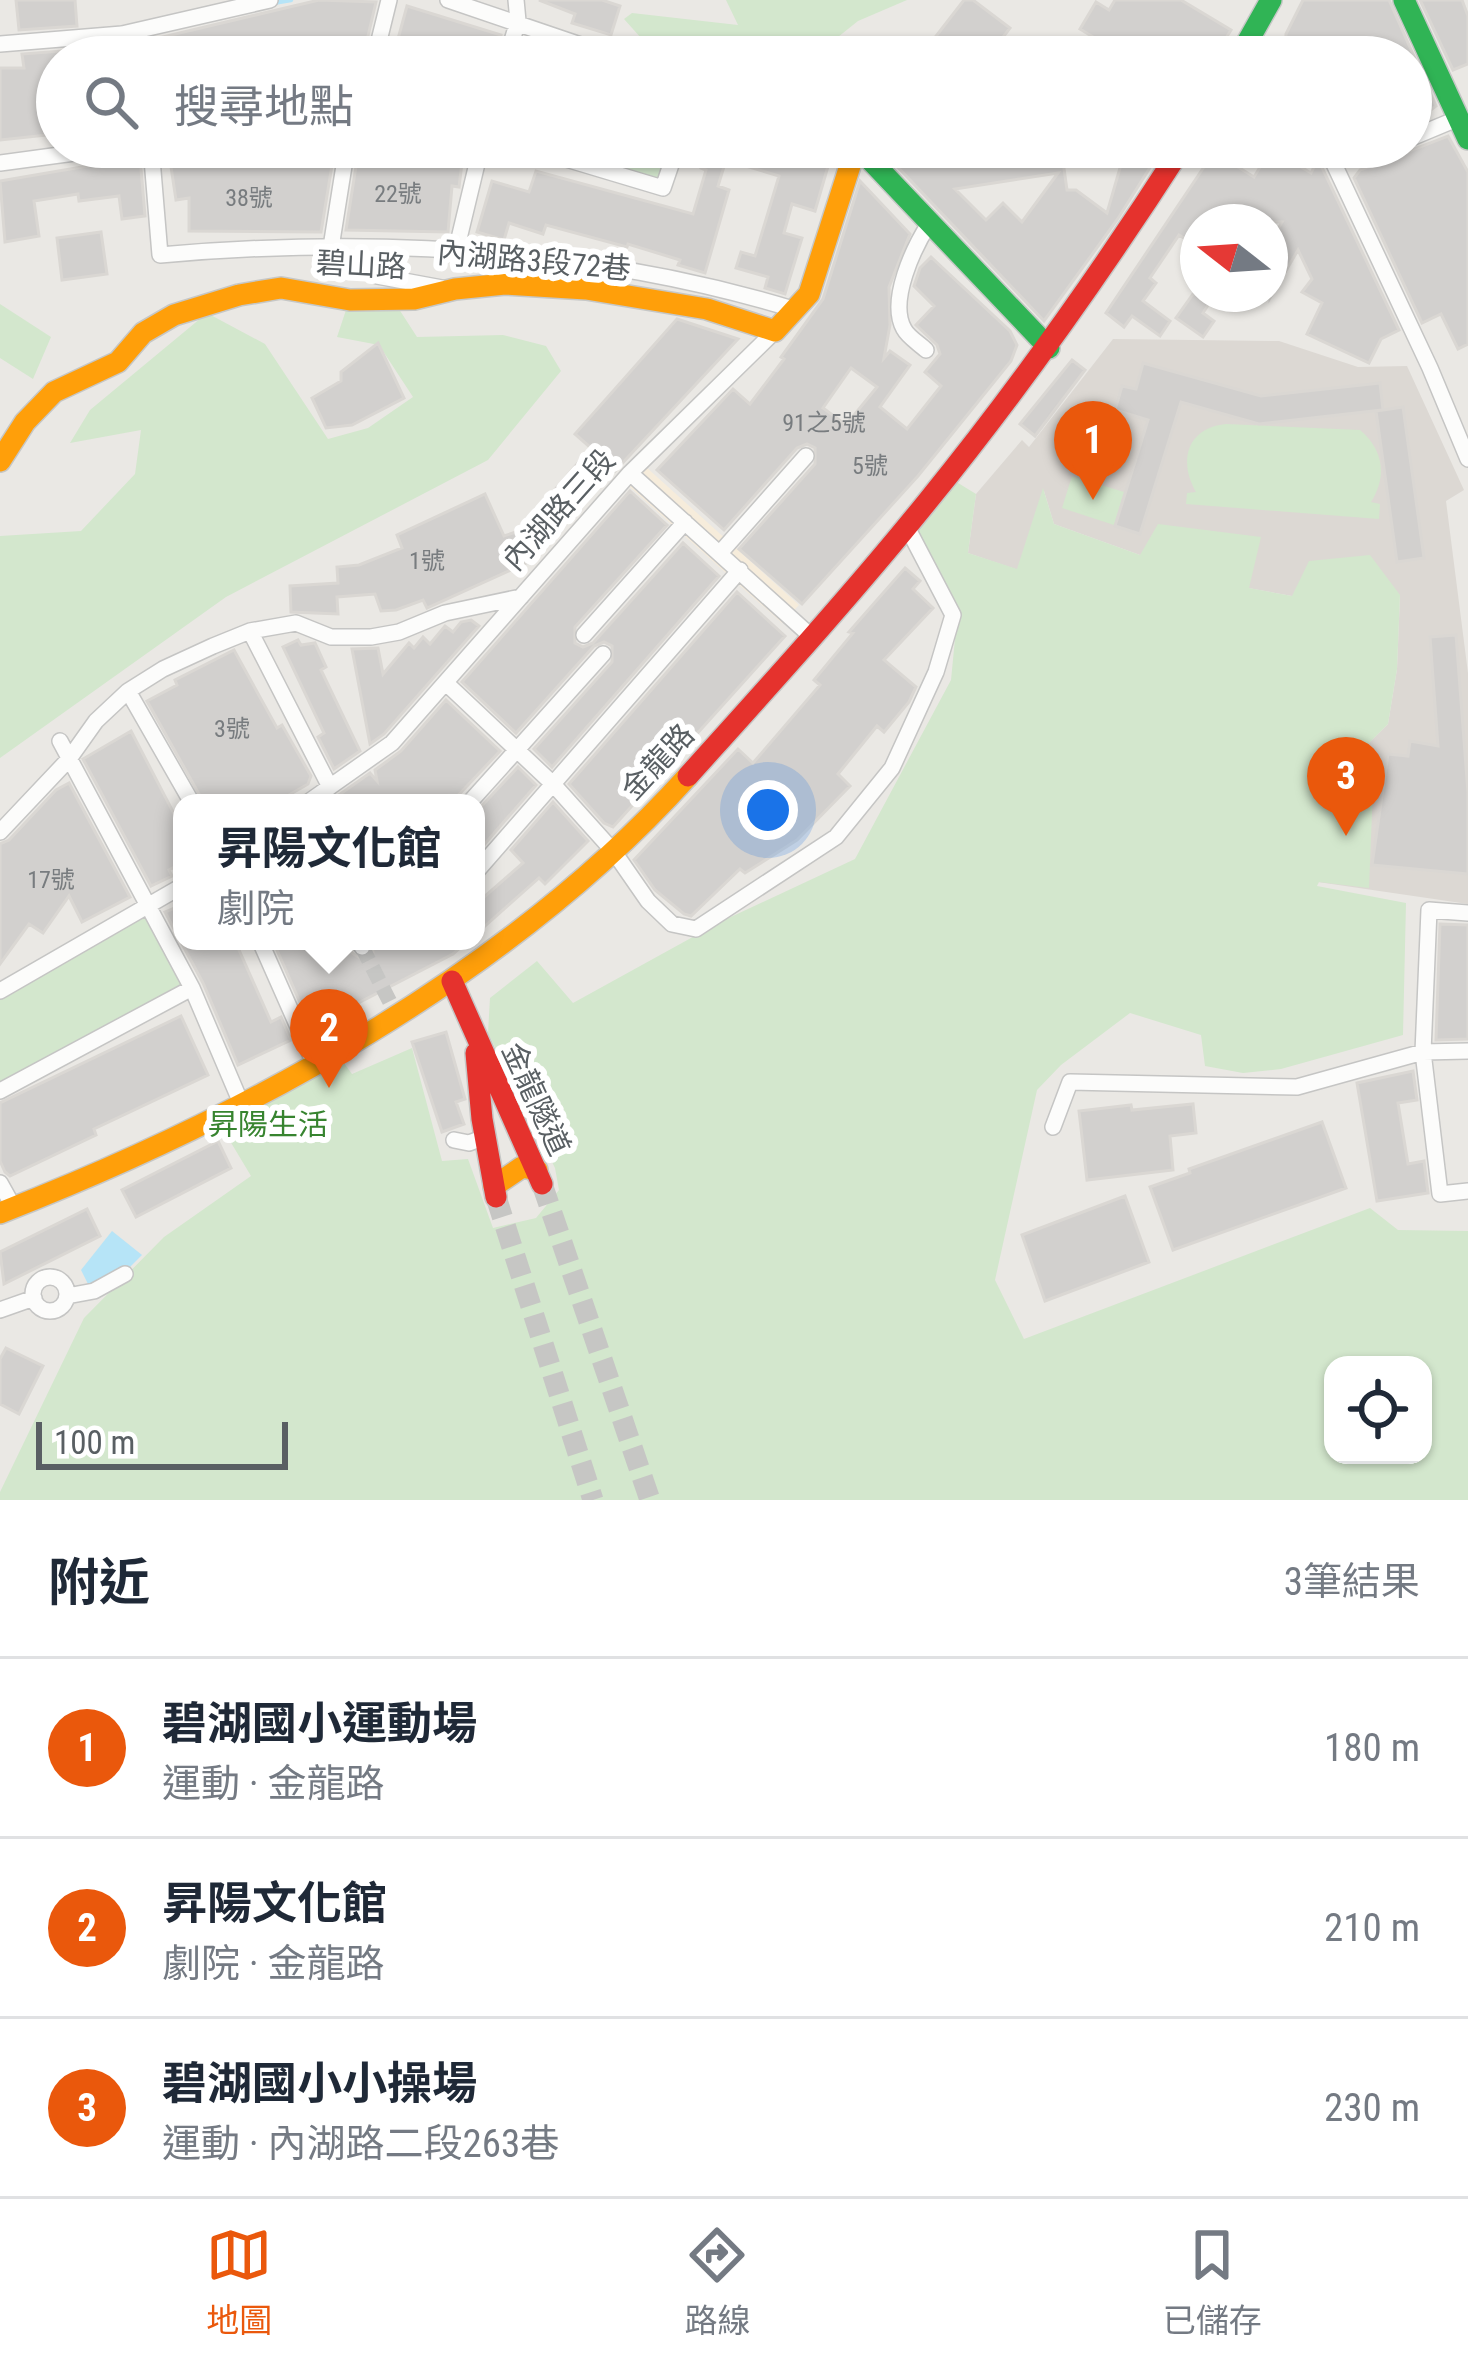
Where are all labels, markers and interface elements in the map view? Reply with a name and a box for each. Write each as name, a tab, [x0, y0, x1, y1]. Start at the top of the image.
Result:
search box	[36, 36, 1432, 168]
icon: search	[78, 69, 144, 135]
text: 搜尋地點	[174, 80, 354, 133]
house number: 22號	[374, 180, 422, 208]
house number: 38號	[225, 184, 273, 212]
north arrow	[1180, 204, 1288, 312]
street label: 內湖路3段72巷	[436, 235, 632, 286]
street label: 碧山路	[315, 245, 407, 284]
pin: 1	[1054, 401, 1132, 500]
house number: 91之5號	[782, 409, 866, 437]
street label: 內湖路三段	[495, 442, 622, 577]
house number: 5號	[852, 452, 888, 480]
house number: 1號	[409, 547, 445, 575]
house number: 3號	[214, 715, 250, 743]
street label: 金龍路	[614, 717, 701, 807]
pin: 3	[1307, 737, 1385, 836]
your location	[738, 780, 798, 840]
popup	[173, 794, 485, 950]
text: 昇陽文化館	[216, 822, 442, 875]
house number: 17號	[27, 866, 75, 894]
text: 劇院	[216, 886, 295, 932]
pin: 2	[290, 989, 368, 1088]
street label: 金龍隧道	[495, 1037, 578, 1161]
park label: 昇陽生活	[208, 1107, 328, 1142]
map controls	[1324, 1356, 1432, 1464]
button: locate	[1324, 1356, 1432, 1464]
scale bar	[36, 1416, 288, 1469]
text: 100 m	[54, 1423, 135, 1462]
text: 附近	[48, 1553, 150, 1612]
text: 3筆結果	[1284, 1559, 1420, 1605]
text: 碧湖國小運動場	[162, 1697, 477, 1750]
text: 1	[77, 1725, 97, 1771]
text: 180 m	[1324, 1725, 1420, 1771]
text: 運動 · 金龍路	[162, 1761, 384, 1807]
text: 昇陽文化館	[162, 1877, 387, 1930]
text: 2	[77, 1905, 97, 1951]
text: 210 m	[1324, 1905, 1420, 1951]
text: 劇院 · 金龍路	[162, 1941, 384, 1987]
text: 碧湖國小小操場	[162, 2057, 477, 2110]
text: 3	[77, 2085, 97, 2131]
text: 230 m	[1324, 2085, 1420, 2131]
text: 運動 · 內湖路二段263巷	[162, 2121, 559, 2167]
tab: 地圖	[206, 2222, 272, 2342]
tab: 路線	[684, 2222, 750, 2342]
tab: 已儲存	[1163, 2222, 1262, 2342]

